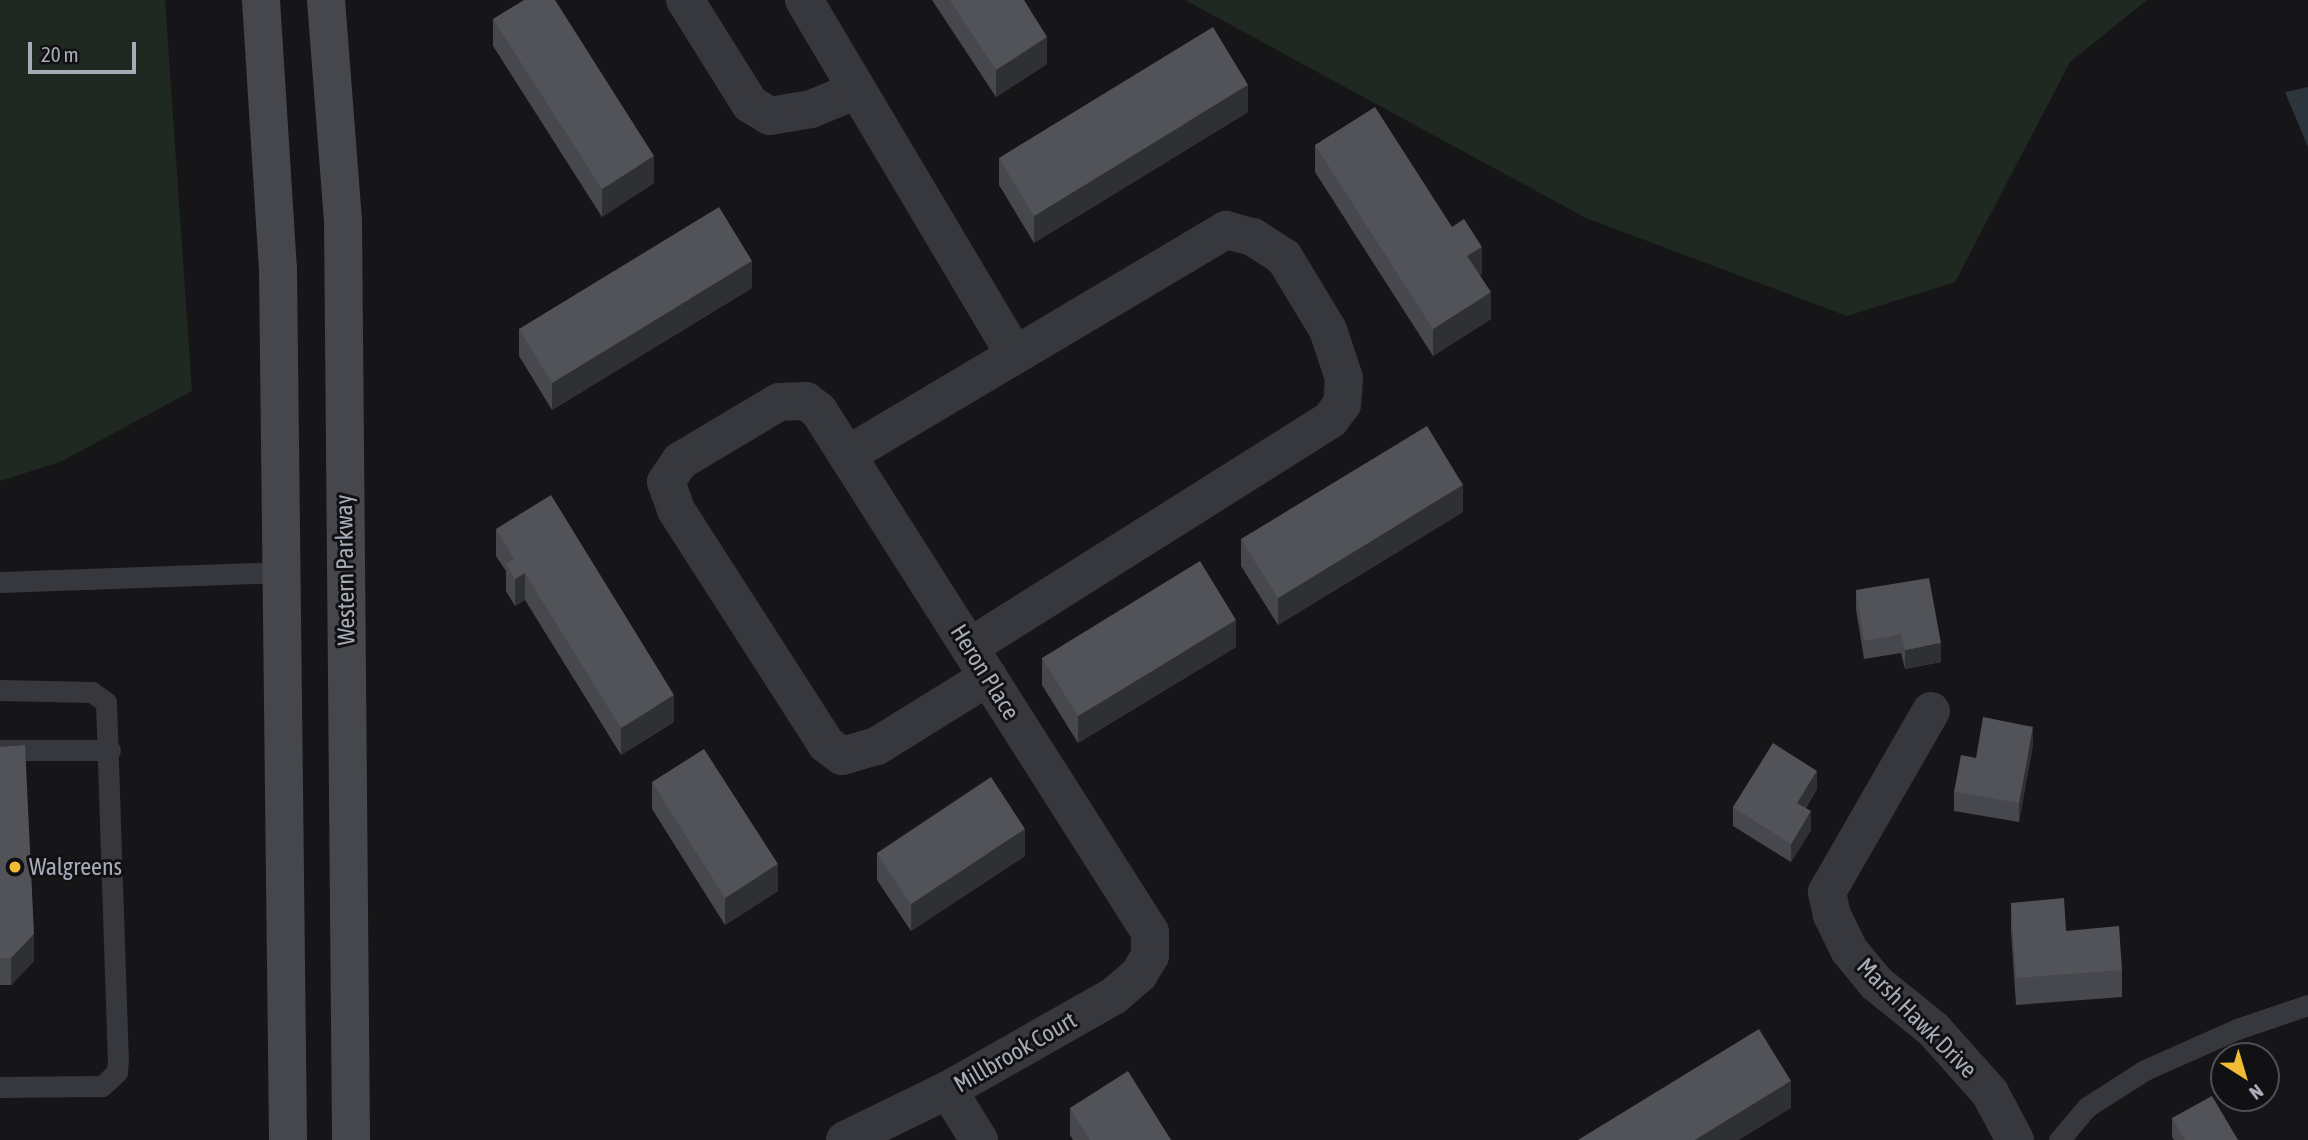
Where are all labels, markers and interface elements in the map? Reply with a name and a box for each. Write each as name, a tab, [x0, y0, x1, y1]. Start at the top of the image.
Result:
scale bar	[32, 28, 140, 72]
text: 20 m	[41, 42, 79, 66]
street label: Western Parkway	[329, 494, 361, 646]
street label: Heron Place	[944, 619, 1026, 725]
place label: Walgreens	[29, 853, 122, 881]
marker: Walgreens	[7, 859, 23, 875]
street label: Marsh Hawk Drive	[1851, 952, 1983, 1084]
street label: Millbrook Court	[949, 1005, 1081, 1099]
north arrow	[2210, 1042, 2280, 1112]
text: N	[2245, 1080, 2268, 1104]

